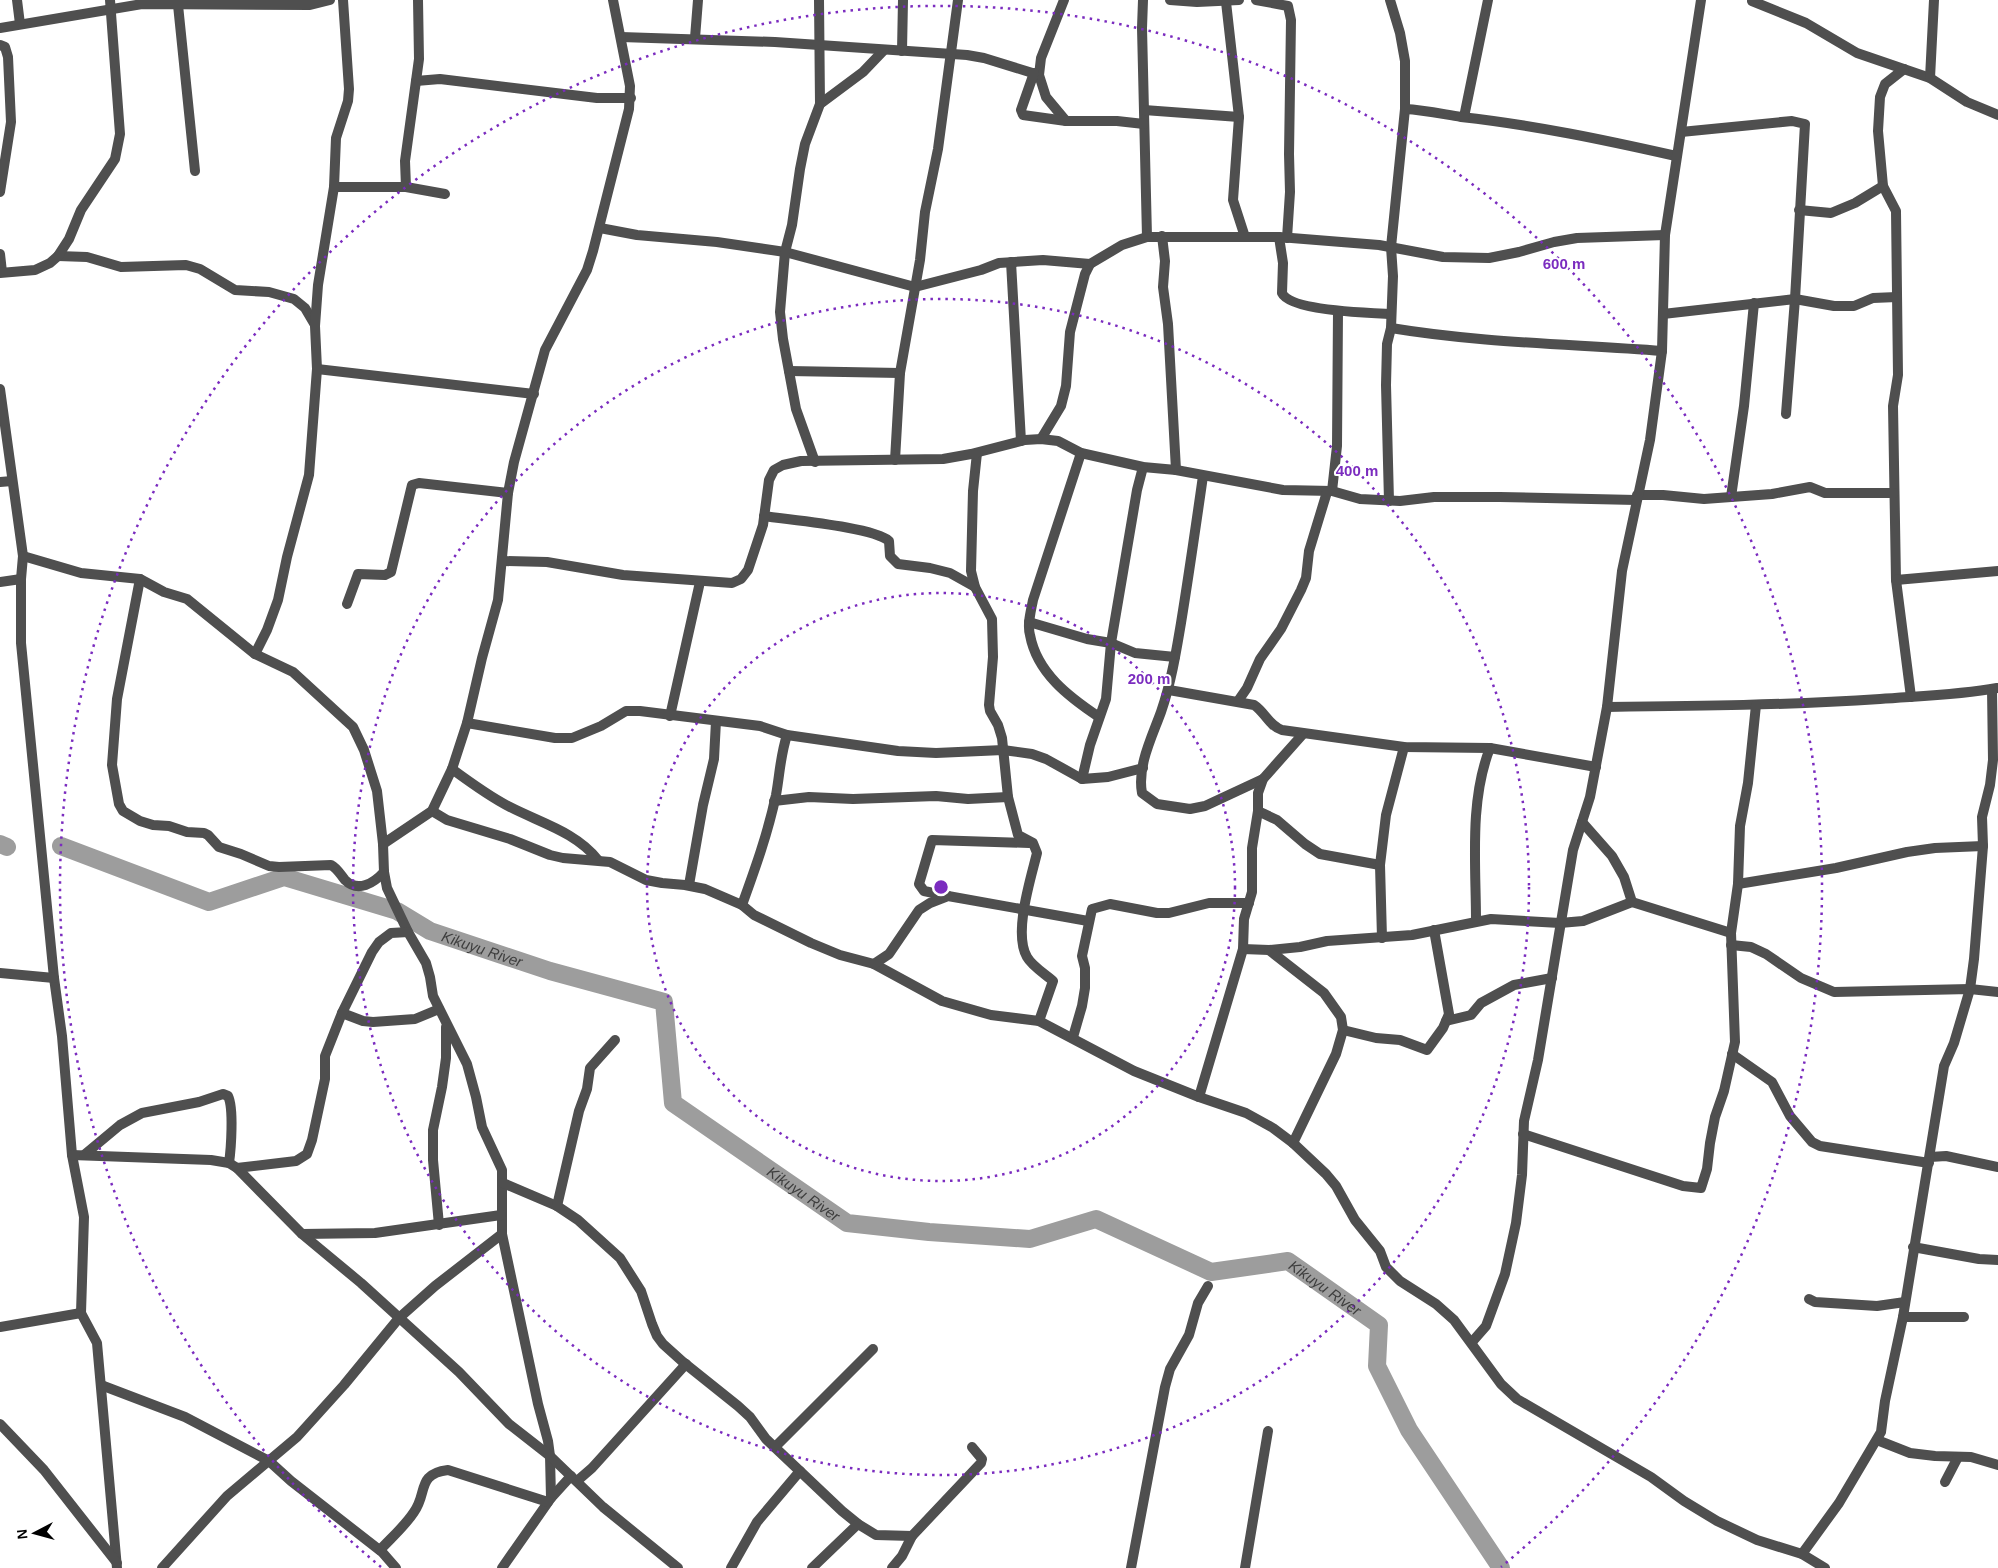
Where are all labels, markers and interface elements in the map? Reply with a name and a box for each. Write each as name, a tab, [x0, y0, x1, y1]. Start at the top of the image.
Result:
text: 600 m	[1543, 255, 1585, 272]
text: 400 m	[1336, 462, 1378, 479]
text: 200 m	[1128, 670, 1170, 687]
centre of rings	[932, 878, 950, 896]
water label: Kikuyu River	[440, 927, 526, 970]
water label: Kikuyu River	[764, 1162, 844, 1225]
water label: Kikuyu River	[1286, 1256, 1365, 1319]
north arrow	[10, 1508, 60, 1558]
text: N	[14, 1528, 31, 1540]

